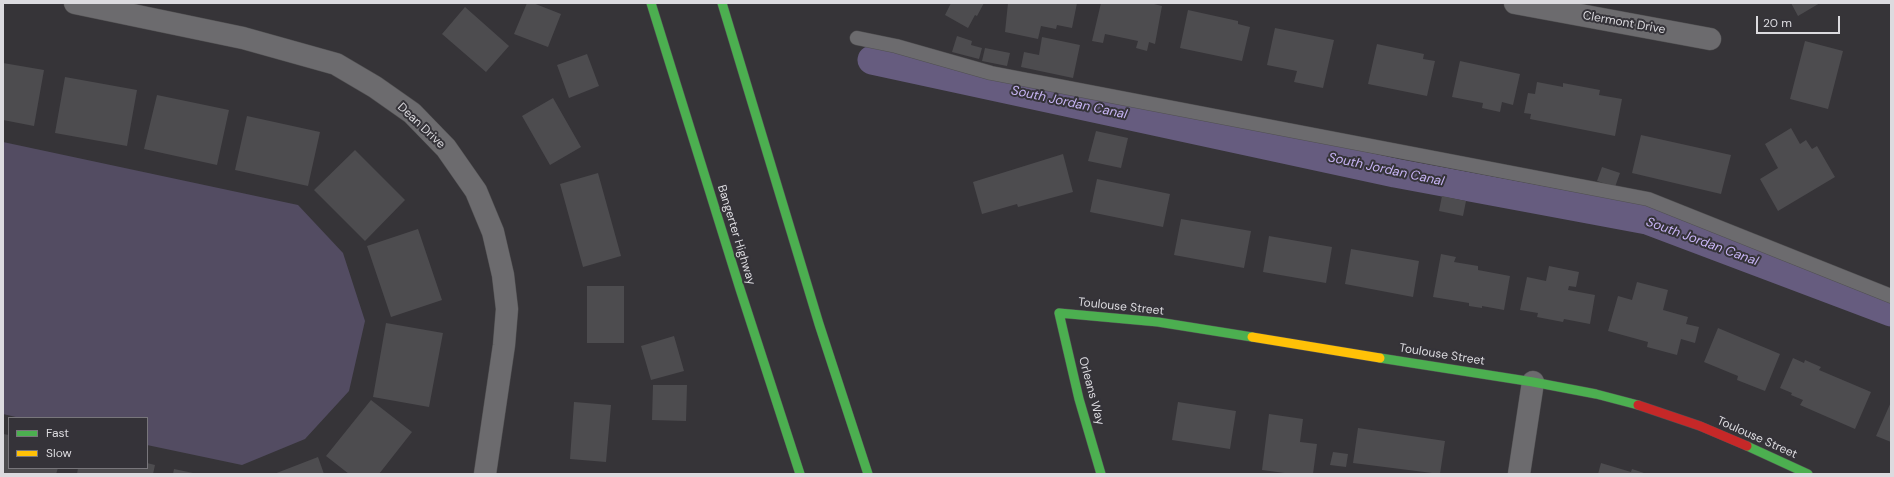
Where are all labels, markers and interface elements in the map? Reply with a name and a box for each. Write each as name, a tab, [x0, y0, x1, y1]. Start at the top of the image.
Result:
scale bar	[1758, 8, 1842, 34]
street label: Clermont Drive	[1582, 9, 1666, 37]
text: 20 m	[1763, 15, 1792, 31]
water label: South Jordan Canal	[1010, 83, 1128, 123]
street label: Dean Drive	[394, 100, 448, 152]
water label: South Jordan Canal	[1327, 150, 1445, 190]
street label: Bangerter Highway	[714, 183, 758, 287]
water label: South Jordan Canal	[1644, 214, 1760, 270]
street label: Toulouse Street	[1077, 295, 1165, 319]
street label: Toulouse Street	[1398, 341, 1486, 369]
street label: Orleans Way	[1075, 355, 1107, 427]
street label: Toulouse Street	[1715, 414, 1799, 462]
legend	[8, 417, 148, 469]
text: Fast	[46, 425, 69, 441]
text: Slow	[46, 445, 72, 461]

